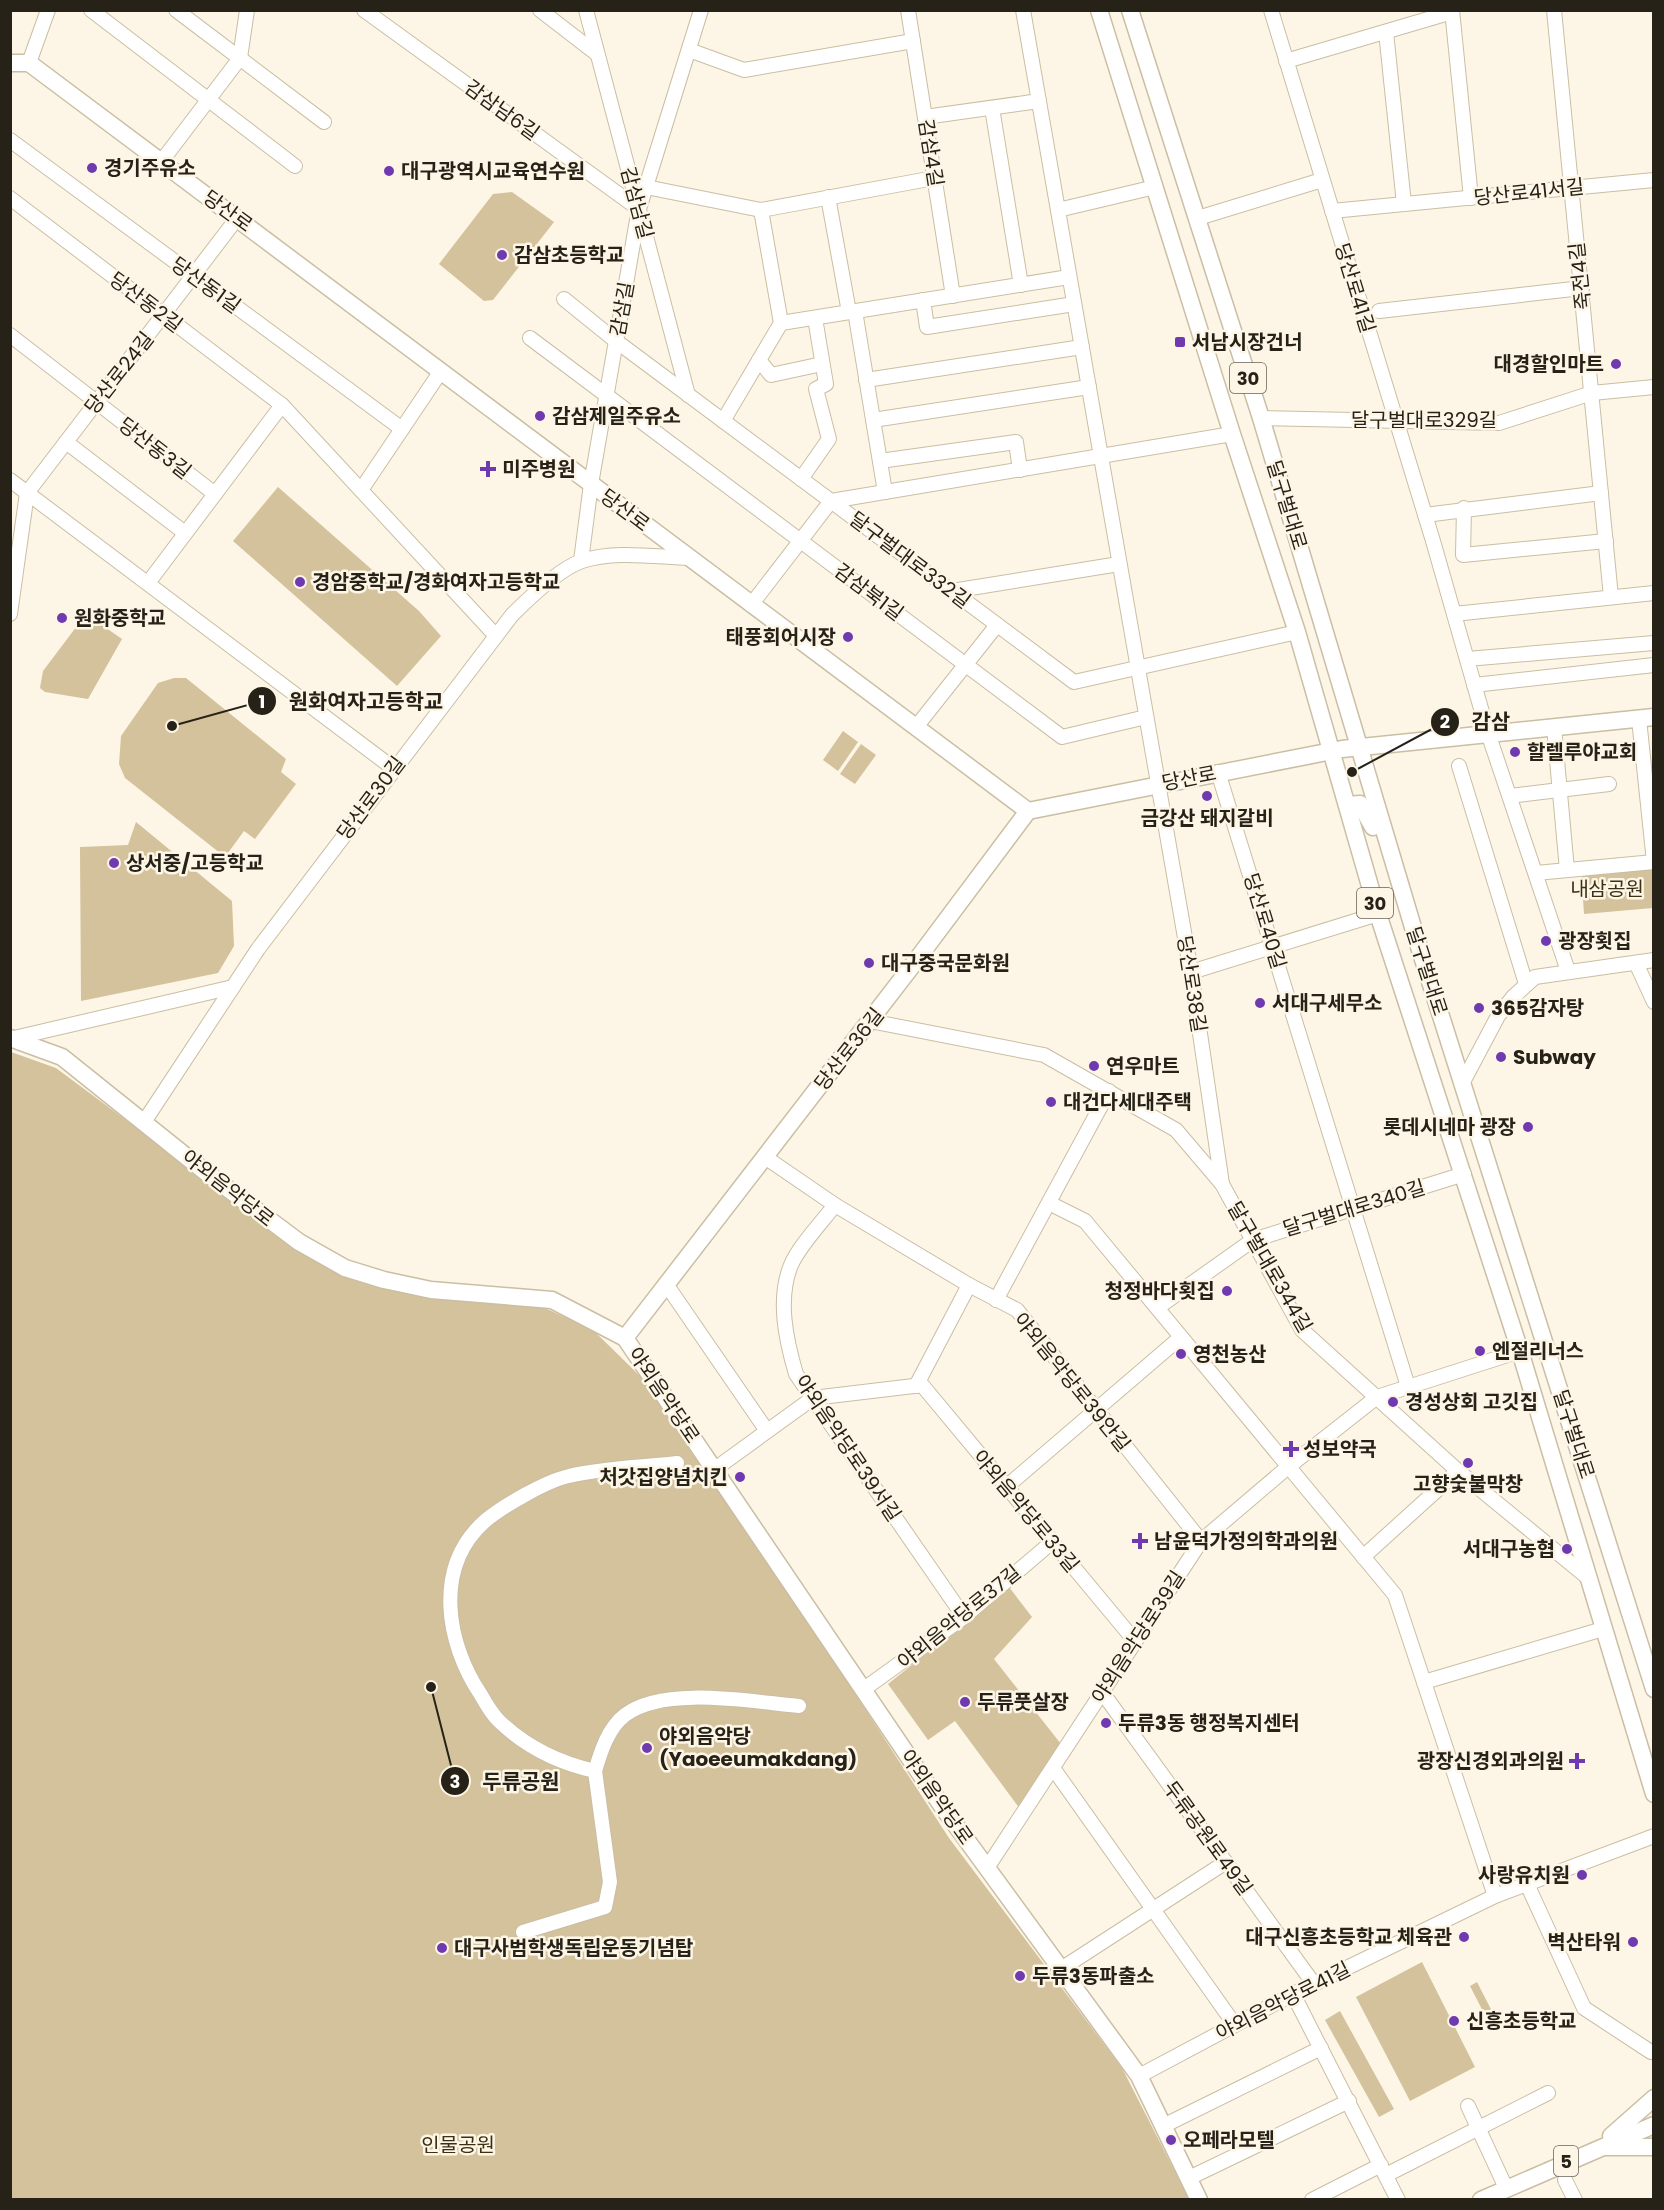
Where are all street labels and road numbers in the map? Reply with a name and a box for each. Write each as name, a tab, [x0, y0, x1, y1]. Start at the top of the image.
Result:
street label: 감삼남6길	[459, 73, 545, 147]
street label: 감삼4길	[912, 117, 950, 189]
street label: 감삼남길	[614, 164, 660, 242]
street label: 당산로41서길	[1472, 172, 1586, 212]
street label: 당산로	[197, 183, 259, 239]
street label: 당산로41길	[1328, 240, 1382, 336]
street label: 죽전4길	[1563, 241, 1597, 311]
street label: 당산동1길	[165, 250, 247, 320]
street label: 당산동2길	[104, 265, 188, 339]
street label: 감삼길	[603, 279, 641, 339]
street label: 당산로24길	[78, 326, 160, 420]
road number: 30	[1230, 363, 1266, 393]
street label: 달구벌대로329길	[1351, 406, 1497, 434]
street label: 당산동3길	[113, 411, 197, 485]
street label: 달구벌대로	[1260, 457, 1314, 553]
street label: 당산로	[595, 482, 655, 538]
street label: 달구벌대로332길	[843, 505, 977, 615]
street label: 감삼북1길	[829, 557, 909, 627]
street label: 당산로30길	[330, 750, 412, 846]
street label: 당산로	[1159, 759, 1219, 797]
street label: 당산로40길	[1237, 870, 1293, 972]
road number: 30	[1357, 888, 1393, 918]
street label: 달구벌대로	[1399, 923, 1455, 1019]
street label: 당산로38길	[1171, 933, 1213, 1035]
street label: 당산로36길	[808, 1002, 890, 1096]
street label: 야외음악당로	[176, 1143, 280, 1233]
street label: 달구벌대로340길	[1279, 1173, 1429, 1243]
street label: 달구벌대로344길	[1221, 1196, 1319, 1338]
street label: 야외음악당로39안길	[1007, 1307, 1137, 1457]
street label: 야외음악당로	[622, 1341, 706, 1449]
street label: 야외음악당로39서길	[788, 1369, 908, 1527]
street label: 달구벌대로	[1546, 1386, 1602, 1482]
street label: 야외음악당로33길	[966, 1444, 1086, 1578]
street label: 야외음악당로37길	[891, 1558, 1027, 1676]
street label: 야외음악당로39길	[1085, 1565, 1191, 1709]
street label: 야외음악당로	[894, 1744, 980, 1850]
street label: 두류공원로49길	[1157, 1775, 1259, 1901]
street label: 야외음악당로41길	[1211, 1955, 1355, 2047]
road number: 5	[1554, 2146, 1578, 2176]

